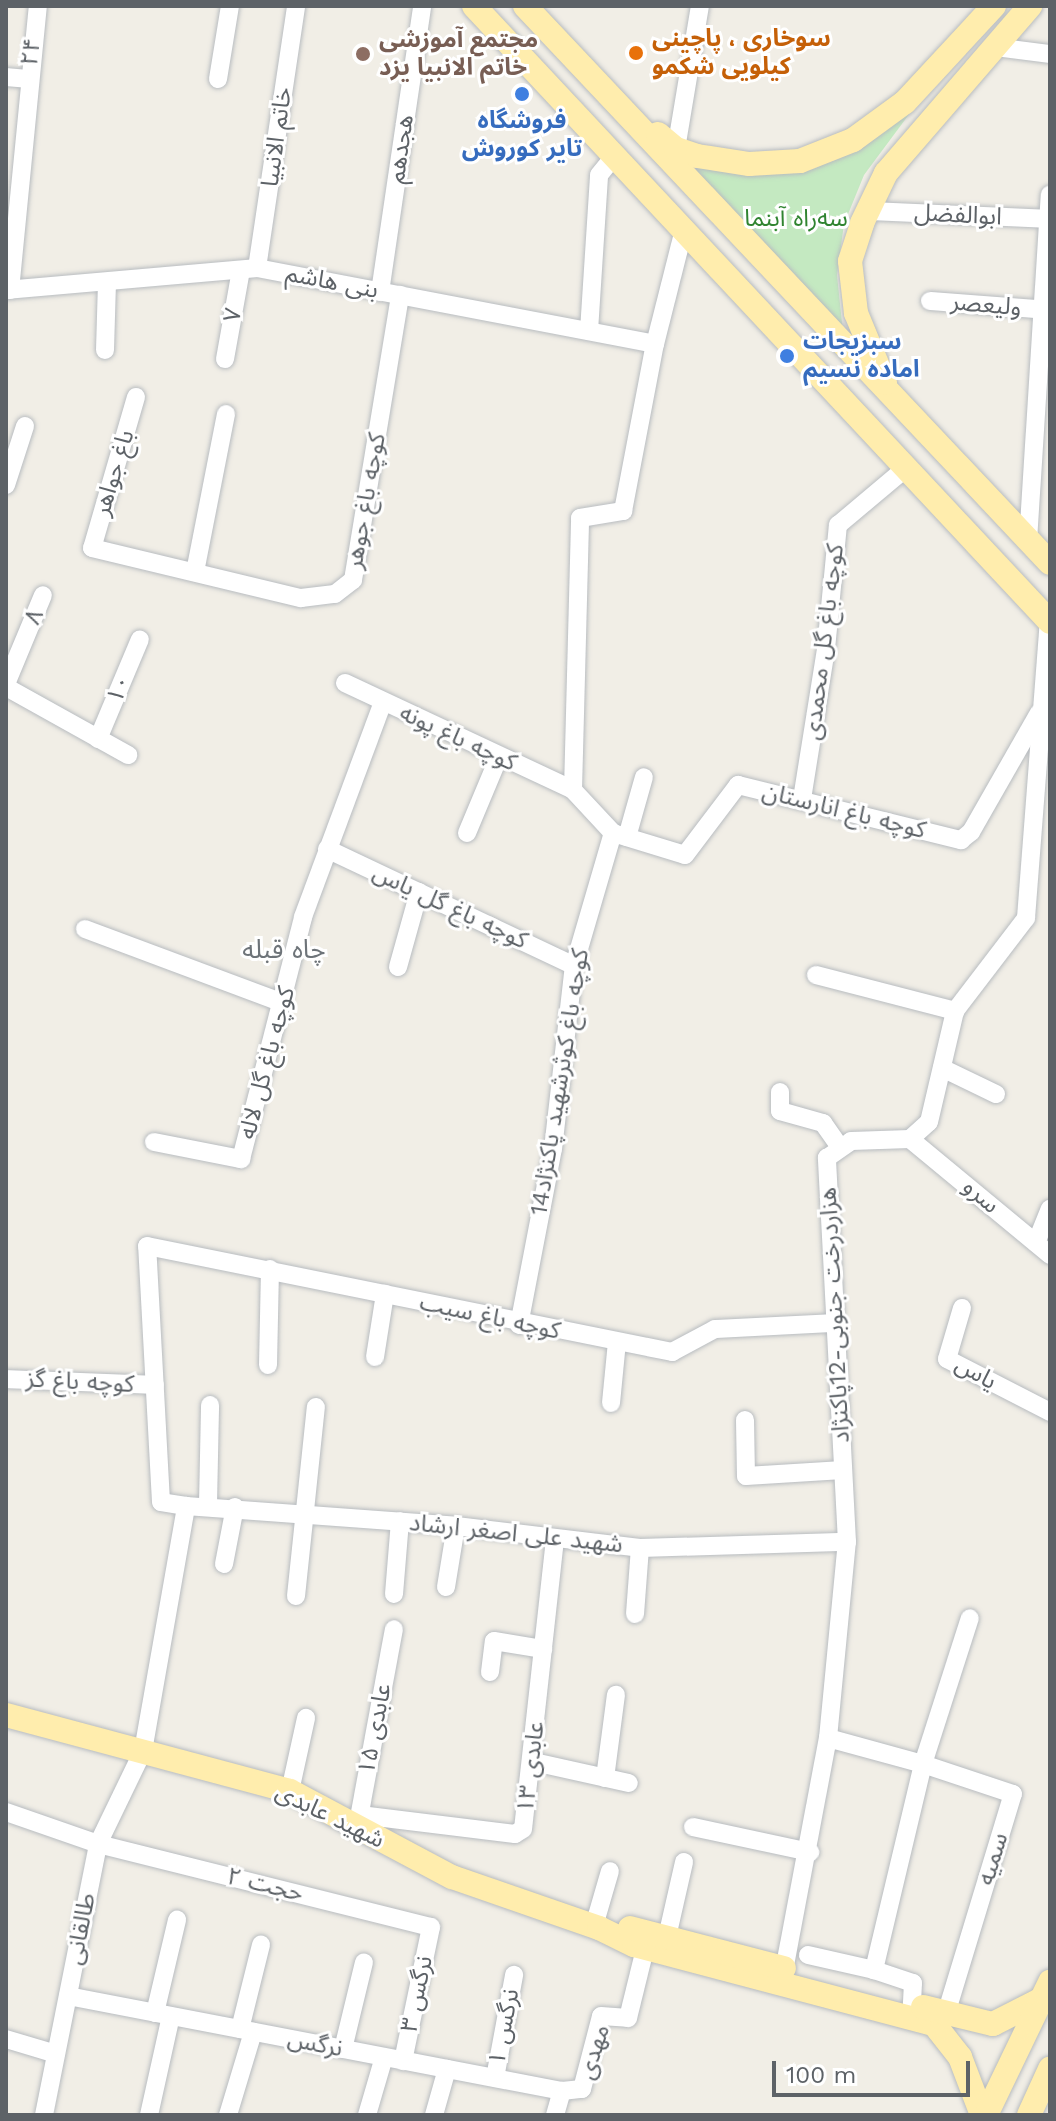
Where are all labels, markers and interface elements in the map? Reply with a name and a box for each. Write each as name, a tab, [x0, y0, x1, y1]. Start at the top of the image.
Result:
place label: سوخاری ، پاچینی کیلویی شکمو	[652, 25, 831, 81]
place label: مجتمع آموزشی خاتم الانبیا یزد	[379, 26, 538, 82]
street label: ۲۴	[15, 36, 47, 68]
marker: سوخاری ، پاچینی کیلویی شکمو	[627, 44, 645, 62]
marker: مجتمع آموزشی خاتم الانبیا یزد	[354, 45, 372, 63]
street label: خاتم الانبیا	[256, 85, 298, 189]
marker: فروشگاه تایر کوروش	[513, 85, 531, 103]
place label: فروشگاه تایر کوروش	[462, 107, 582, 163]
street label: هجدهم	[382, 113, 420, 185]
street label: ابوالفضل	[913, 198, 1003, 232]
park label: سه‌راه آبنما	[744, 205, 848, 233]
street label: بنی هاشم	[283, 259, 381, 305]
street label: ولیعصر	[950, 288, 1022, 322]
street label: ۷	[218, 306, 248, 324]
place label: سبزیجات اماده نسیم	[803, 328, 919, 384]
marker: سبزیجات اماده نسیم	[778, 347, 796, 365]
street label: باغ جواهر	[87, 427, 141, 519]
street label: کوچه باغ جوهر	[340, 431, 392, 571]
street label: کوچه باغ گل محمدی	[798, 542, 850, 742]
street label: ۸	[18, 605, 50, 629]
street label: ۱۰	[101, 671, 137, 707]
street label: کوچه باغ پونه	[395, 698, 521, 778]
street label: کوچه باغ انارستان	[759, 777, 929, 845]
street label: کوچه باغ گل یاس	[368, 858, 532, 956]
district label: چاه قبله	[242, 934, 326, 966]
street label: کوچه باغ کوثرشهید پاکنژاد14	[525, 947, 595, 1217]
street label: کوچه باغ گل لاله	[233, 984, 301, 1142]
street label: سرو	[957, 1172, 1005, 1220]
street label: هزاردرخت جنوبی-12پاکنژاد	[814, 1186, 856, 1444]
street label: کوچه باغ سیب	[417, 1288, 563, 1346]
street label: یاس	[950, 1350, 1002, 1396]
street label: کوچه باغ گز	[25, 1365, 135, 1399]
street label: شهید علی اصغر ارشاد	[408, 1508, 624, 1560]
street label: عابدی ۱۵	[352, 1681, 398, 1777]
street label: عابدی ۱۳	[511, 1720, 551, 1814]
street label: شهید عابدی	[271, 1777, 389, 1855]
street label: سمیه	[971, 1829, 1015, 1889]
street label: حجت ۲	[224, 1862, 306, 1908]
street label: طالقانی	[60, 1891, 102, 1967]
street label: نرگس ۳	[395, 1953, 439, 2035]
street label: نرگس ۱	[482, 1986, 526, 2068]
street label: مهدی	[572, 2021, 616, 2083]
street label: نرگس	[285, 2025, 345, 2063]
scale bar	[776, 2045, 974, 2095]
text: 100 m	[786, 2061, 856, 2089]

